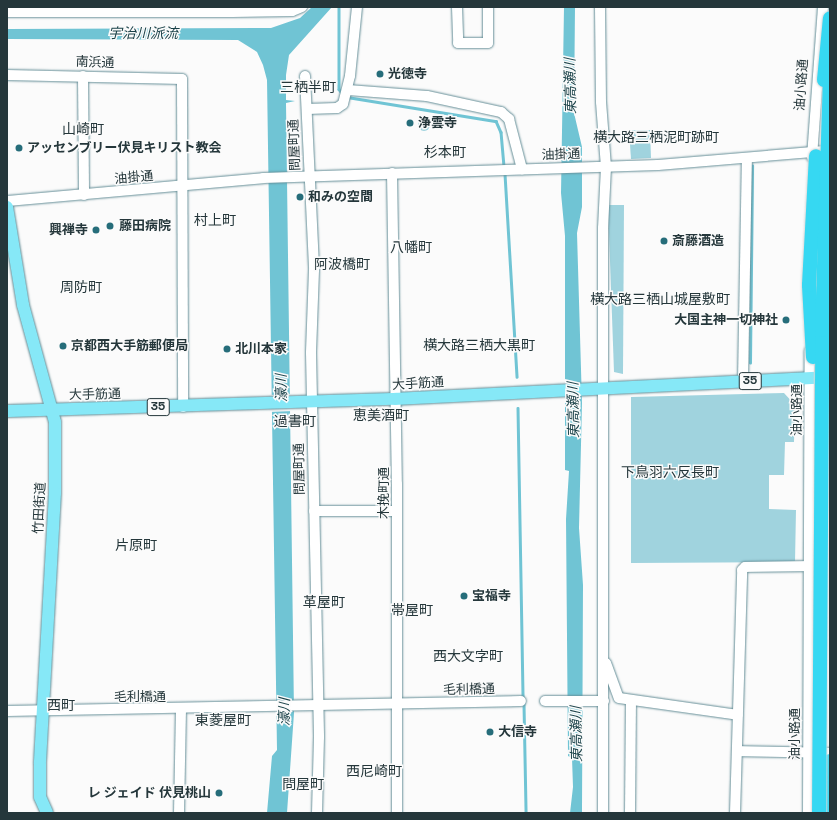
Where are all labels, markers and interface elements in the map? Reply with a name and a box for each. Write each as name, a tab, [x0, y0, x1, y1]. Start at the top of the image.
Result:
water label: 宇治川派流	[108, 25, 178, 41]
street label: 南浜通	[75, 55, 115, 71]
water label: 東高瀬川	[561, 58, 579, 114]
street label: 油小路通	[792, 59, 812, 111]
place label: 光徳寺	[388, 66, 427, 82]
marker: 光徳寺	[375, 69, 385, 79]
district label: 三栖半町	[280, 79, 336, 95]
place label: 浄雲寺	[418, 115, 457, 131]
marker: 浄雲寺	[405, 118, 415, 128]
street label: 問屋町通	[286, 119, 304, 171]
district label: 山崎町	[62, 121, 104, 137]
district label: 横大路三栖泥町跡町	[593, 129, 719, 145]
place label: アッセンブリー伏見キリスト教会	[27, 140, 222, 156]
marker: アッセンブリー伏見キリスト教会	[14, 143, 24, 153]
district label: 杉本町	[424, 144, 466, 160]
street label: 油掛通	[541, 147, 581, 163]
street label: 油掛通	[114, 169, 154, 187]
place label: 和みの空間	[308, 189, 373, 205]
marker: 和みの空間	[295, 192, 305, 202]
district label: 村上町	[194, 212, 236, 228]
place label: 藤田病院	[119, 218, 171, 234]
marker: 藤田病院	[104, 220, 116, 232]
place label: 興禅寺	[49, 222, 88, 238]
marker: 興禅寺	[91, 225, 101, 235]
place label: 斎藤酒造	[672, 233, 724, 249]
marker: 斎藤酒造	[659, 236, 669, 246]
district label: 八幡町	[390, 239, 432, 255]
district label: 阿波橋町	[314, 256, 370, 272]
district label: 周防町	[60, 279, 102, 295]
district label: 横大路三栖山城屋敷町	[590, 291, 730, 307]
place label: 大国主神一切神社	[674, 312, 778, 328]
marker: 大国主神一切神社	[781, 315, 791, 325]
district label: 横大路三栖大黒町	[423, 337, 535, 353]
place label: 京都西大手筋郵便局	[71, 338, 188, 354]
marker: 京都西大手筋郵便局	[58, 341, 68, 351]
place label: 北川本家	[235, 341, 287, 357]
marker: 北川本家	[222, 344, 232, 354]
road number: 35	[738, 371, 762, 391]
water label: 濠川	[272, 374, 290, 402]
street label: 大手筋通	[392, 375, 444, 393]
water label: 東高瀬川	[564, 382, 582, 438]
street label: 油小路通	[789, 384, 805, 436]
street label: 大手筋通	[69, 387, 121, 403]
road number: 35	[146, 397, 170, 417]
district label: 恵美酒町	[353, 407, 409, 423]
district label: 過書町	[274, 413, 316, 429]
street label: 問屋町通	[292, 443, 308, 495]
district label: 下鳥羽六反長町	[621, 464, 719, 480]
street label: 木挽町通	[376, 467, 392, 519]
street label: 竹田街道	[31, 482, 49, 534]
district label: 片原町	[115, 537, 157, 553]
place label: 宝福寺	[472, 588, 511, 604]
marker: 宝福寺	[459, 591, 469, 601]
district label: 革屋町	[303, 594, 345, 610]
district label: 帯屋町	[391, 602, 433, 618]
district label: 西大文字町	[433, 648, 503, 664]
street label: 毛利橋通	[443, 682, 495, 698]
street label: 毛利橋通	[114, 689, 166, 705]
district label: 西町	[47, 697, 75, 713]
water label: 濠川	[275, 698, 293, 726]
water label: 東高瀬川	[567, 706, 585, 762]
street label: 油小路通	[787, 708, 803, 760]
district label: 東菱屋町	[195, 712, 251, 728]
place label: 大信寺	[498, 724, 537, 740]
marker: 大信寺	[485, 727, 495, 737]
district label: 西尼崎町	[346, 763, 402, 779]
district label: 問屋町	[282, 776, 324, 792]
place label: レ ジェイド 伏見桃山	[87, 785, 211, 801]
marker: レ ジェイド 伏見桃山	[214, 788, 224, 798]

